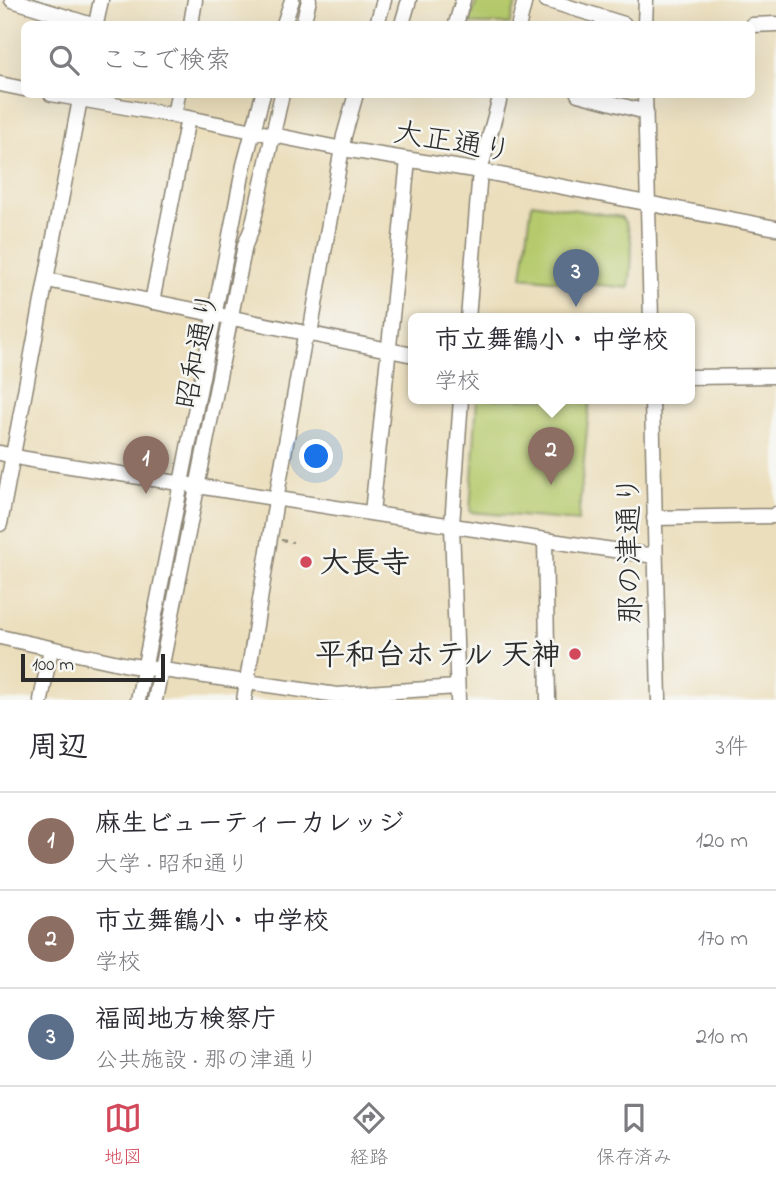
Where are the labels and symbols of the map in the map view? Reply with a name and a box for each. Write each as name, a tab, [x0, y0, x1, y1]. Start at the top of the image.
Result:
street label: 大正通り	[390, 112, 515, 176]
pin: 3	[553, 249, 599, 307]
street label: 昭和通り	[167, 287, 233, 414]
pin: 2	[528, 427, 574, 485]
pin: 1	[123, 436, 169, 494]
your location	[299, 439, 333, 473]
street label: 那の津通り	[609, 475, 655, 625]
place label: 大長寺	[320, 543, 410, 587]
marker: 大長寺	[298, 554, 314, 570]
place label: 平和台ホテル 天神	[315, 635, 561, 679]
marker: 平和台ホテル 天神	[567, 646, 583, 662]
scale bar	[21, 651, 164, 683]

